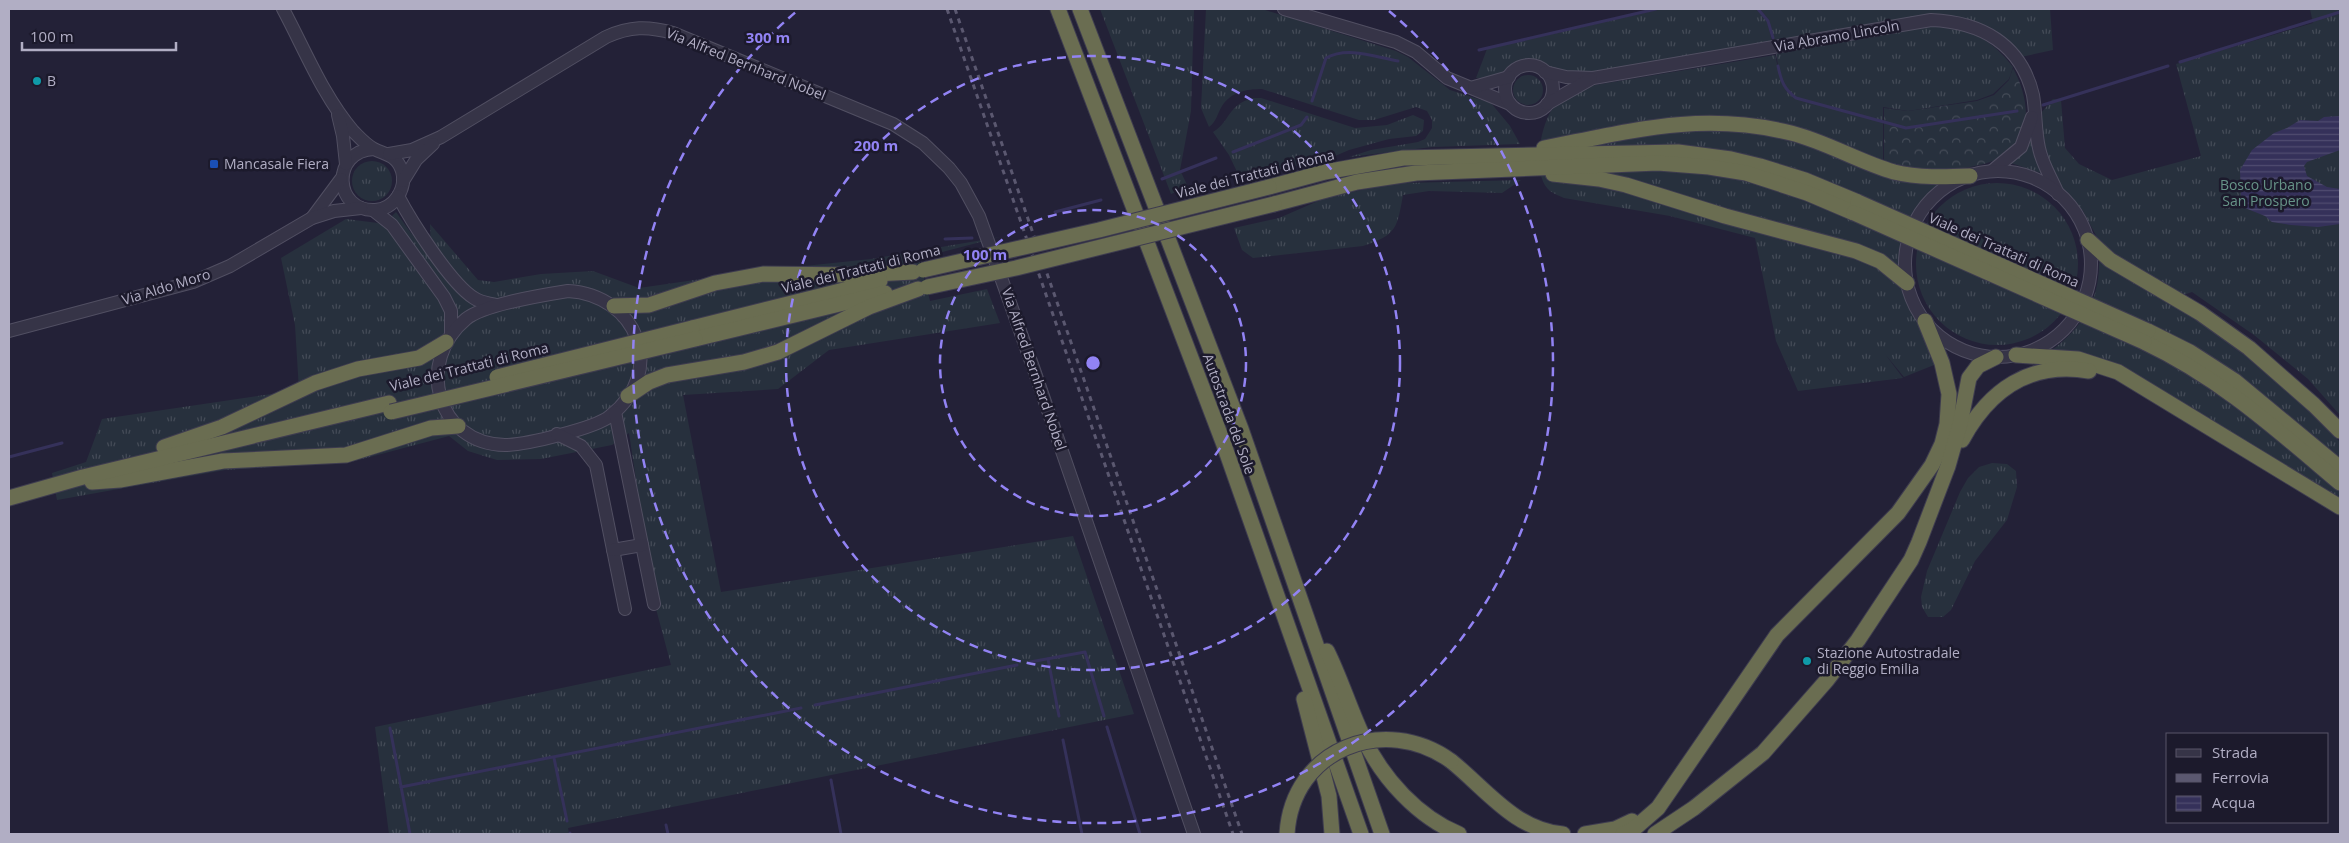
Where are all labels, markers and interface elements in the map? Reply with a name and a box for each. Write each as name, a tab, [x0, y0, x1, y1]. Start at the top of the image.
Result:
street label: Via Abramo Lincoln	[1773, 15, 1901, 56]
scale bar	[22, 20, 176, 52]
street label: Via Alfred Bernhard Nobel	[664, 23, 829, 104]
text: 100 m	[30, 26, 74, 46]
text: 300 m	[746, 27, 790, 47]
place label: B	[47, 71, 56, 90]
marker: B	[31, 75, 43, 87]
text: 200 m	[854, 135, 898, 155]
street label: Viale dei Trattati di Roma	[1174, 145, 1336, 202]
place label: Mancasale Fiera	[224, 154, 329, 173]
marker: Mancasale Fiera	[208, 158, 220, 170]
park label: Bosco Urbano San Prospero	[2220, 175, 2312, 210]
street label: Viale dei Trattati di Roma	[1926, 208, 2083, 291]
street label: Viale dei Trattati di Roma	[780, 240, 942, 297]
text: 100 m	[963, 244, 1007, 264]
street label: Via Aldo Moro	[119, 264, 212, 309]
street label: Via Alfred Bernhard Nobel	[998, 285, 1071, 453]
street label: Viale dei Trattati di Roma	[388, 338, 550, 395]
street label: Autostrada del Sole	[1199, 351, 1260, 477]
centre of rings	[1084, 354, 1102, 372]
place label: Stazione Autostradale di Reggio Emilia	[1817, 643, 1960, 678]
marker: Stazione Autostradale di Reggio Emilia	[1801, 655, 1813, 667]
legend	[2166, 733, 2329, 823]
text: Strada	[2212, 742, 2258, 762]
text: Ferrovia	[2212, 767, 2269, 787]
text: Acqua	[2212, 792, 2255, 812]

